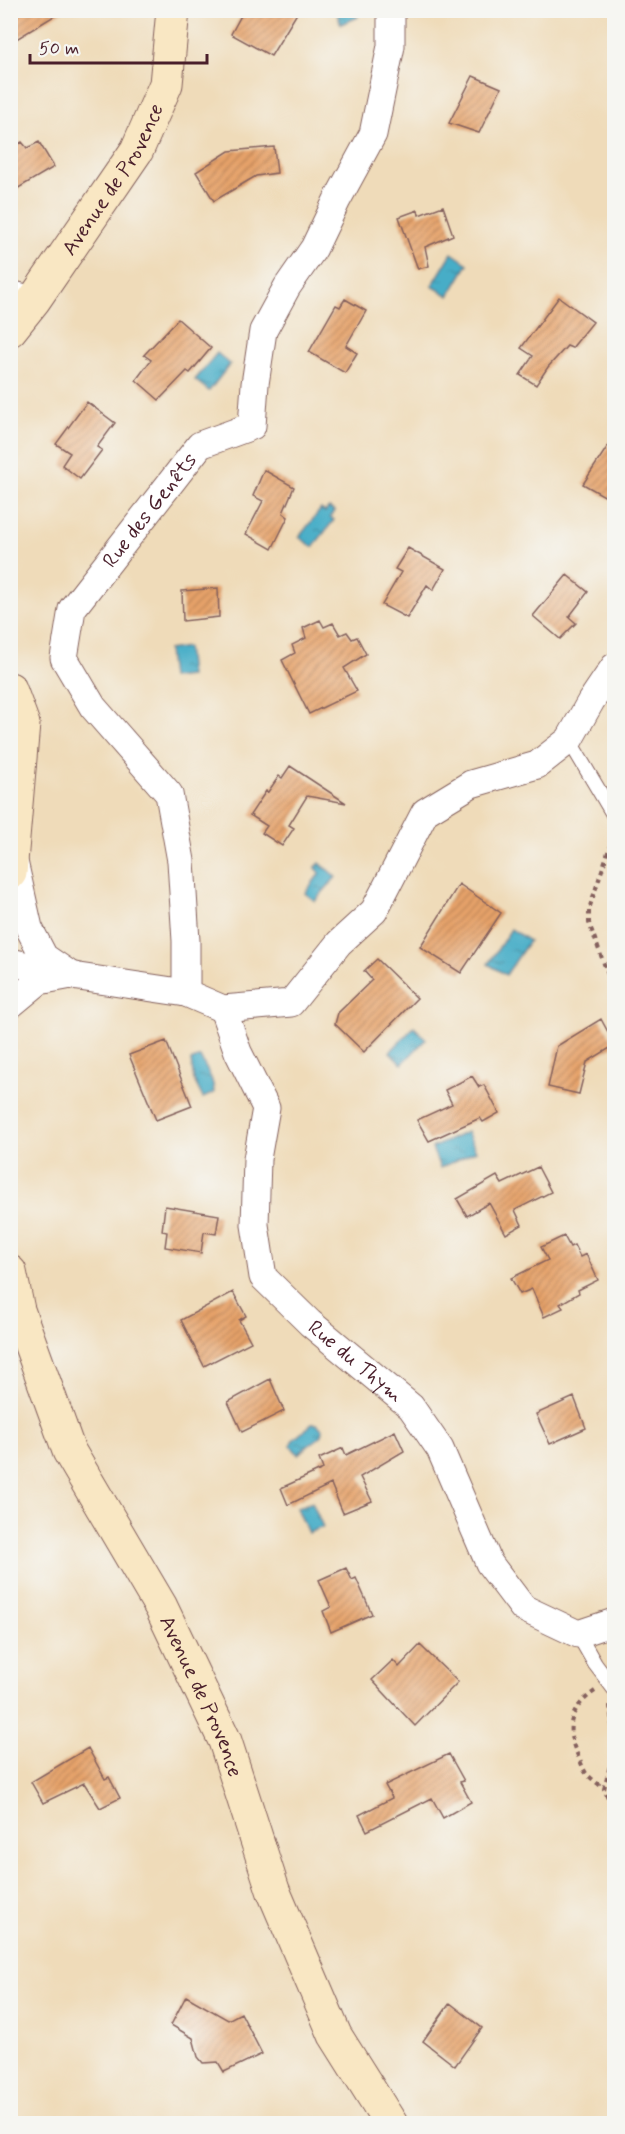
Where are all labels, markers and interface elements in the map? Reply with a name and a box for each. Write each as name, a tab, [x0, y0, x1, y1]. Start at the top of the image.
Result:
scale bar	[30, 27, 207, 65]
text: 50 m	[39, 37, 79, 61]
street label: Avenue de Provence	[56, 99, 171, 261]
street label: Rue des Genêts	[96, 447, 204, 574]
street label: Rue du Thym	[302, 1314, 409, 1410]
street label: Avenue de Provence	[152, 1611, 249, 1781]

